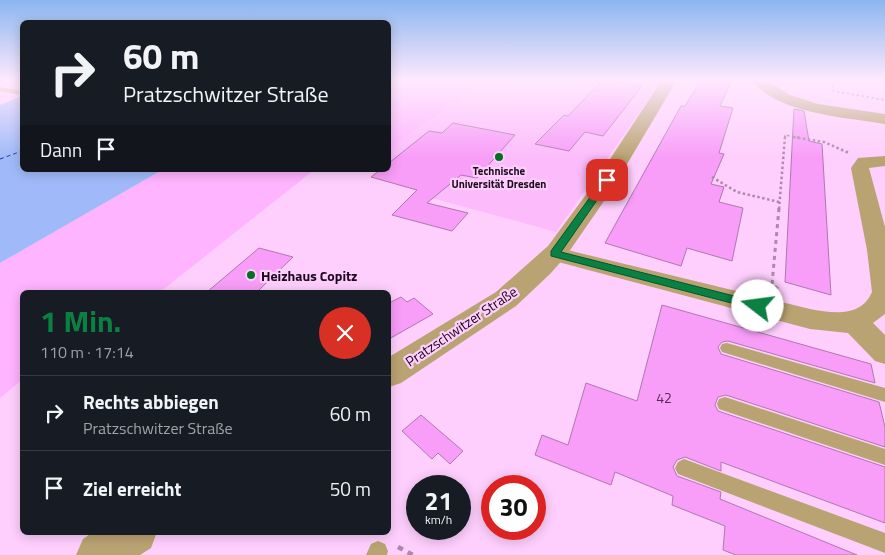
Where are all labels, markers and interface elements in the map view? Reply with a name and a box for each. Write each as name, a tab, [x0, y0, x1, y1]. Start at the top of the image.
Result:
text: 60 m	[123, 29, 199, 83]
icon: right	[40, 40, 105, 105]
text: Pratzschwitzer Straße	[123, 77, 329, 111]
text: Dann	[40, 135, 82, 164]
icon: arrive	[92, 135, 120, 163]
marker: Technische Universität Dresden	[493, 151, 505, 163]
pin	[586, 159, 628, 201]
place label: Technische Universität Dresden	[452, 163, 546, 192]
icon: arrive	[593, 166, 621, 194]
place label: Heizhaus Copitz	[261, 265, 357, 286]
marker: Heizhaus Copitz	[245, 269, 257, 281]
position arrow	[731, 279, 783, 331]
street label: Pratzschwitzer Straße	[401, 281, 521, 371]
text: 1 Min.	[40, 298, 121, 344]
button: close	[319, 307, 371, 359]
text: 110 m · 17:14	[40, 340, 134, 364]
text: Rechts abbiegen	[83, 387, 219, 416]
house number: 42	[656, 387, 672, 408]
icon: right	[40, 399, 68, 427]
text: 60 m	[330, 399, 371, 428]
text: Pratzschwitzer Straße	[83, 416, 233, 440]
icon: arrive	[40, 474, 68, 502]
text: Ziel erreicht	[83, 474, 181, 503]
text: 50 m	[330, 474, 371, 503]
speed limit sign: 30	[481, 475, 546, 540]
text: 21	[424, 482, 453, 520]
text: km/h	[425, 510, 452, 529]

